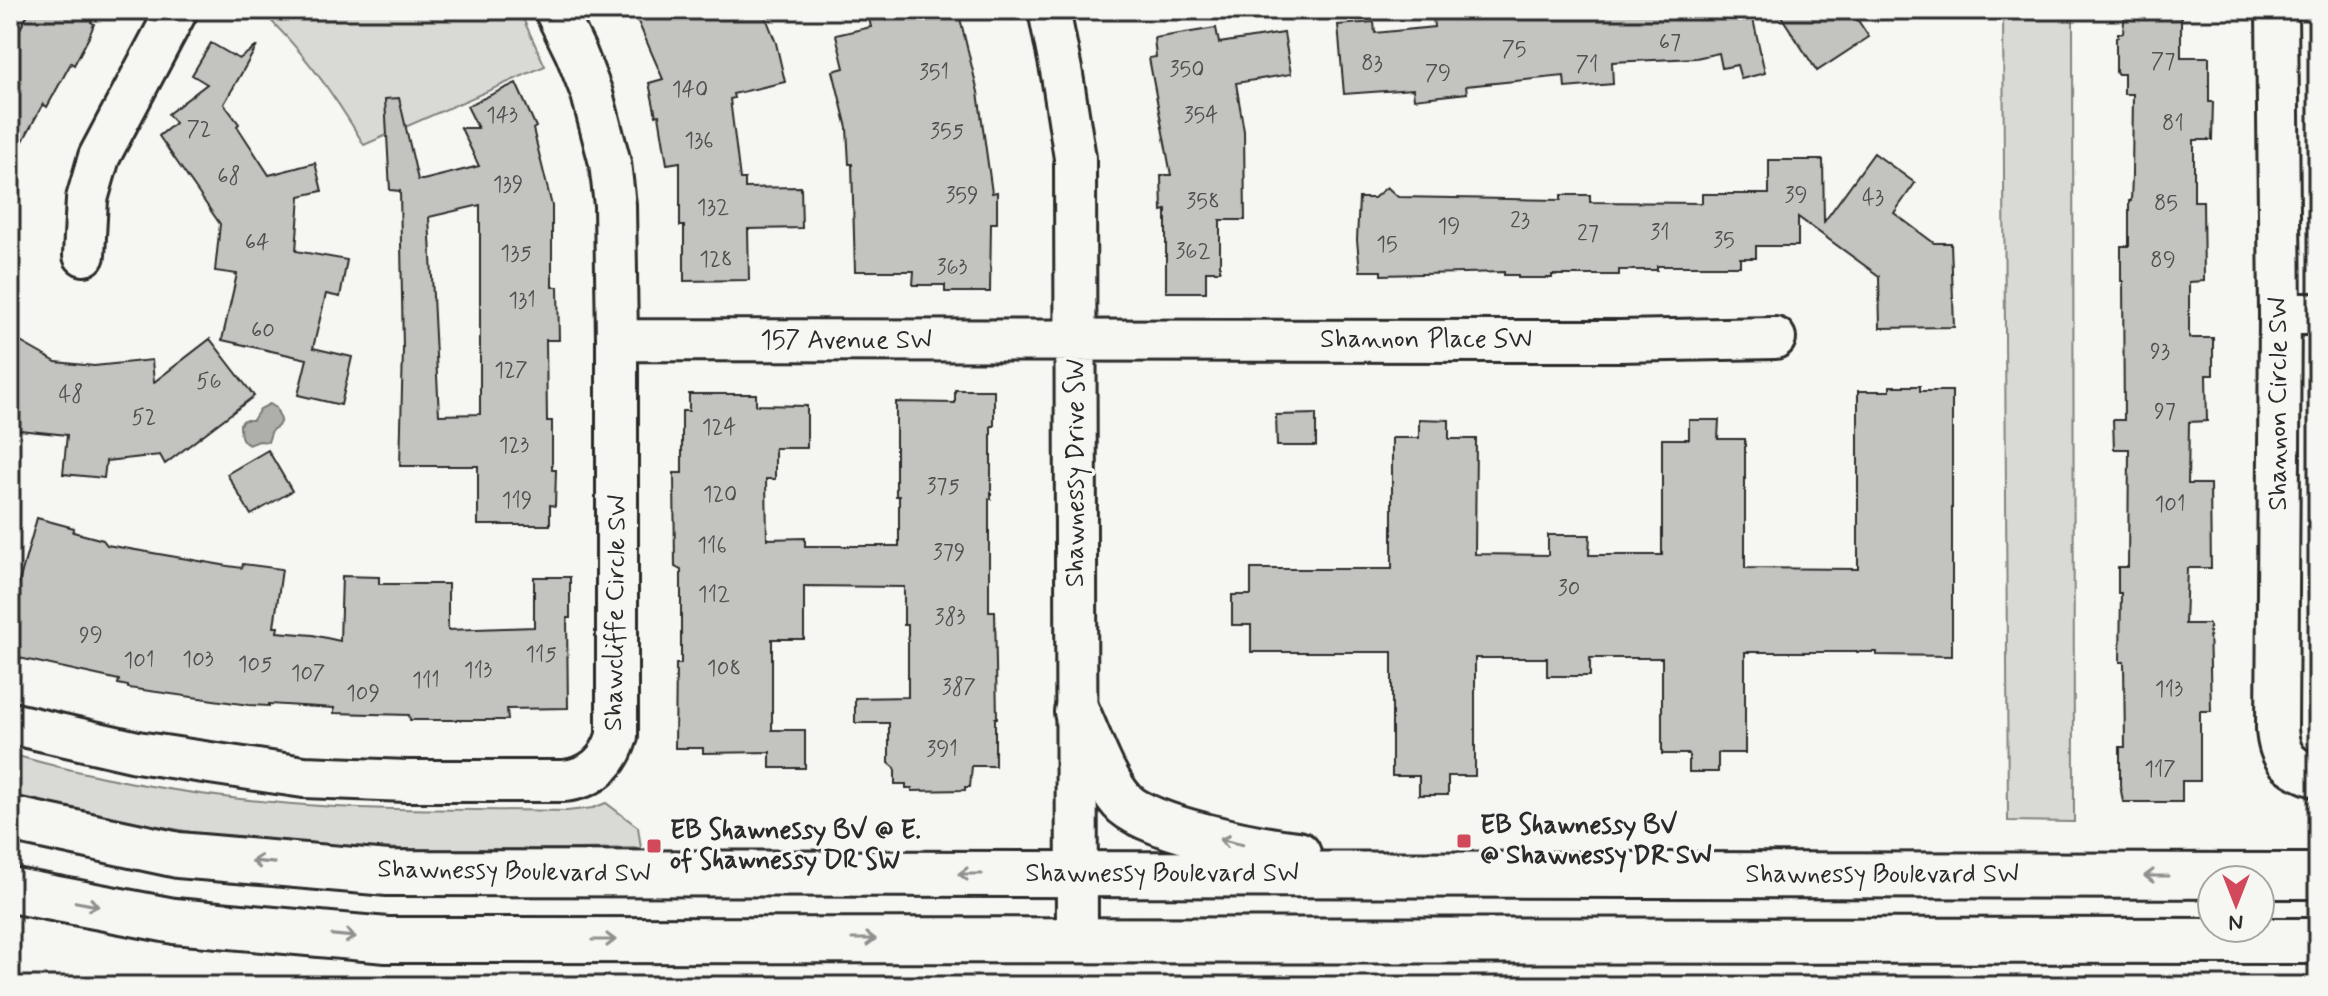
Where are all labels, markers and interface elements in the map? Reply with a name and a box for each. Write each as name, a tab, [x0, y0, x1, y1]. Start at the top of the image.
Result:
house number: 67	[1659, 29, 1681, 57]
house number: 75	[1501, 36, 1527, 64]
house number: 77	[2151, 48, 2175, 76]
house number: 83	[1361, 50, 1383, 78]
house number: 71	[1576, 51, 1598, 79]
house number: 350	[1170, 56, 1204, 84]
house number: 351	[919, 59, 949, 87]
house number: 79	[1425, 60, 1451, 88]
house number: 140	[672, 76, 708, 104]
house number: 143	[486, 102, 518, 130]
house number: 354	[1184, 102, 1218, 130]
house number: 81	[2162, 110, 2184, 138]
house number: 72	[187, 116, 211, 144]
house number: 355	[930, 118, 964, 146]
house number: 136	[684, 127, 714, 155]
house number: 68	[217, 163, 241, 191]
house number: 139	[493, 171, 523, 199]
house number: 359	[945, 182, 979, 210]
house number: 39	[1784, 182, 1808, 210]
house number: 43	[1862, 184, 1884, 212]
house number: 358	[1186, 188, 1220, 216]
house number: 85	[2154, 190, 2178, 218]
house number: 132	[697, 194, 729, 222]
house number: 23	[1510, 207, 1530, 235]
house number: 19	[1438, 213, 1460, 241]
house number: 31	[1650, 219, 1670, 247]
house number: 27	[1577, 220, 1599, 248]
house number: 35	[1713, 227, 1735, 255]
house number: 64	[245, 229, 269, 257]
house number: 15	[1376, 231, 1398, 259]
house number: 362	[1175, 238, 1211, 266]
house number: 135	[500, 240, 532, 268]
house number: 128	[699, 246, 733, 274]
house number: 89	[2150, 247, 2176, 275]
house number: 363	[936, 254, 968, 282]
house number: 131	[508, 287, 536, 315]
street label: Shannon Circle SW	[2262, 297, 2296, 511]
house number: 60	[251, 317, 275, 345]
street label: Shannon Place SW	[1320, 323, 1532, 357]
street label: 157 Avenue SW	[760, 324, 932, 358]
house number: 93	[2150, 338, 2170, 366]
house number: 127	[494, 357, 528, 385]
street label: Shawnessy Drive SW	[1059, 358, 1093, 587]
house number: 56	[196, 368, 222, 396]
house number: 48	[59, 381, 83, 409]
house number: 97	[2154, 398, 2176, 426]
house number: 52	[132, 404, 156, 432]
house number: 124	[702, 414, 736, 442]
house number: 123	[499, 432, 529, 460]
house number: 375	[926, 473, 960, 501]
house number: 120	[703, 481, 737, 509]
house number: 119	[502, 487, 532, 515]
house number: 101	[2155, 491, 2185, 519]
street label: Shawcliffe Circle SW	[597, 495, 635, 731]
house number: 116	[697, 532, 727, 560]
house number: 379	[933, 539, 965, 567]
house number: 30	[1558, 575, 1580, 603]
house number: 112	[698, 581, 730, 609]
house number: 383	[935, 604, 966, 632]
house number: 99	[79, 622, 103, 650]
house number: 115	[525, 641, 557, 669]
house number: 103	[182, 646, 214, 674]
house number: 101	[124, 647, 154, 675]
house number: 105	[238, 651, 272, 679]
house number: 108	[707, 655, 741, 683]
house number: 113	[464, 657, 492, 685]
house number: 107	[291, 660, 325, 688]
house number: 111	[412, 667, 440, 695]
house number: 387	[942, 674, 976, 702]
house number: 113	[2155, 676, 2183, 704]
house number: 109	[346, 680, 380, 708]
house number: 391	[926, 736, 958, 764]
house number: 117	[2144, 756, 2176, 784]
place label: EB Shawnessy BV @ Shawnessy DR SW	[1480, 809, 1712, 873]
place label: EB Shawnessy BV @ E. of Shawnessy DR SW	[670, 814, 921, 878]
marker: EB Shawnessy BV @ Shawnessy DR SW	[1455, 832, 1473, 850]
one-way arrow	[1219, 834, 1245, 849]
marker: EB Shawnessy BV @ E. of Shawnessy DR SW	[645, 837, 663, 855]
street label: Shawnessy Boulevard SW	[377, 853, 651, 891]
one-way arrow	[250, 854, 277, 869]
street label: Shawnessy Boulevard SW	[1025, 857, 1299, 891]
street label: Shawnessy Boulevard SW	[1745, 858, 2019, 892]
north arrow	[2196, 864, 2276, 944]
one-way arrow	[957, 866, 984, 882]
one-way arrow	[2143, 868, 2170, 884]
one-way arrow	[73, 898, 99, 913]
text: N	[2229, 908, 2243, 936]
one-way arrow	[331, 929, 357, 944]
one-way arrow	[850, 931, 877, 947]
one-way arrow	[590, 932, 617, 948]

